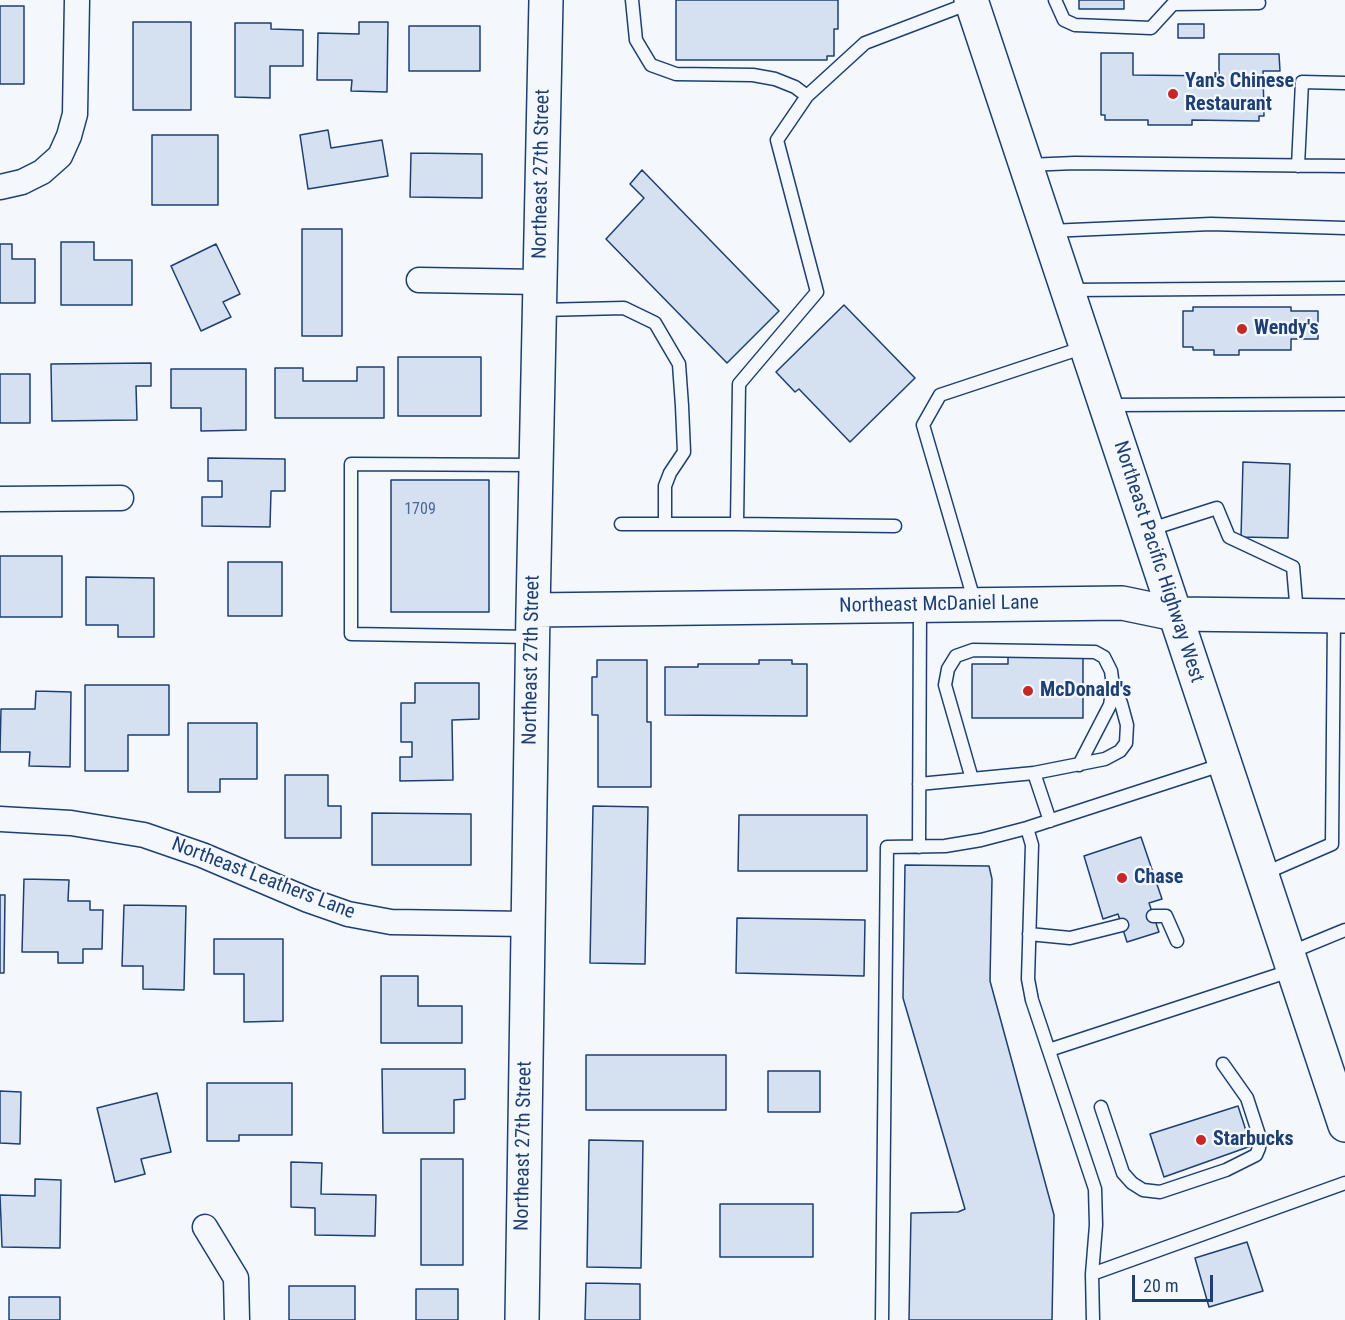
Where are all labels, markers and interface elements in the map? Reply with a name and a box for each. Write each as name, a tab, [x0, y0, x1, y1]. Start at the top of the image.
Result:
place label: Yan's Chinese Restaurant	[1185, 70, 1294, 117]
marker: Yan's Chinese Restaurant	[1166, 87, 1180, 101]
street label: Northeast 27th Street	[529, 89, 555, 259]
place label: Wendy's	[1254, 317, 1318, 341]
marker: Wendy's	[1235, 322, 1249, 336]
street label: Northeast Pacific Highway West	[1108, 438, 1208, 686]
house number: 1709	[404, 500, 436, 520]
street label: Northeast 27th Street	[519, 575, 545, 745]
street label: Northeast McDaniel Lane	[839, 591, 1039, 619]
place label: McDonald's	[1040, 679, 1131, 703]
marker: McDonald's	[1021, 684, 1035, 698]
street label: Northeast Leathers Lane	[168, 833, 358, 925]
place label: Chase	[1134, 866, 1183, 890]
marker: Chase	[1115, 871, 1129, 885]
street label: Northeast 27th Street	[511, 1061, 537, 1231]
place label: Starbucks	[1213, 1128, 1294, 1152]
marker: Starbucks	[1194, 1133, 1208, 1147]
scale bar	[1135, 1263, 1216, 1301]
text: 20 m	[1143, 1275, 1178, 1296]

